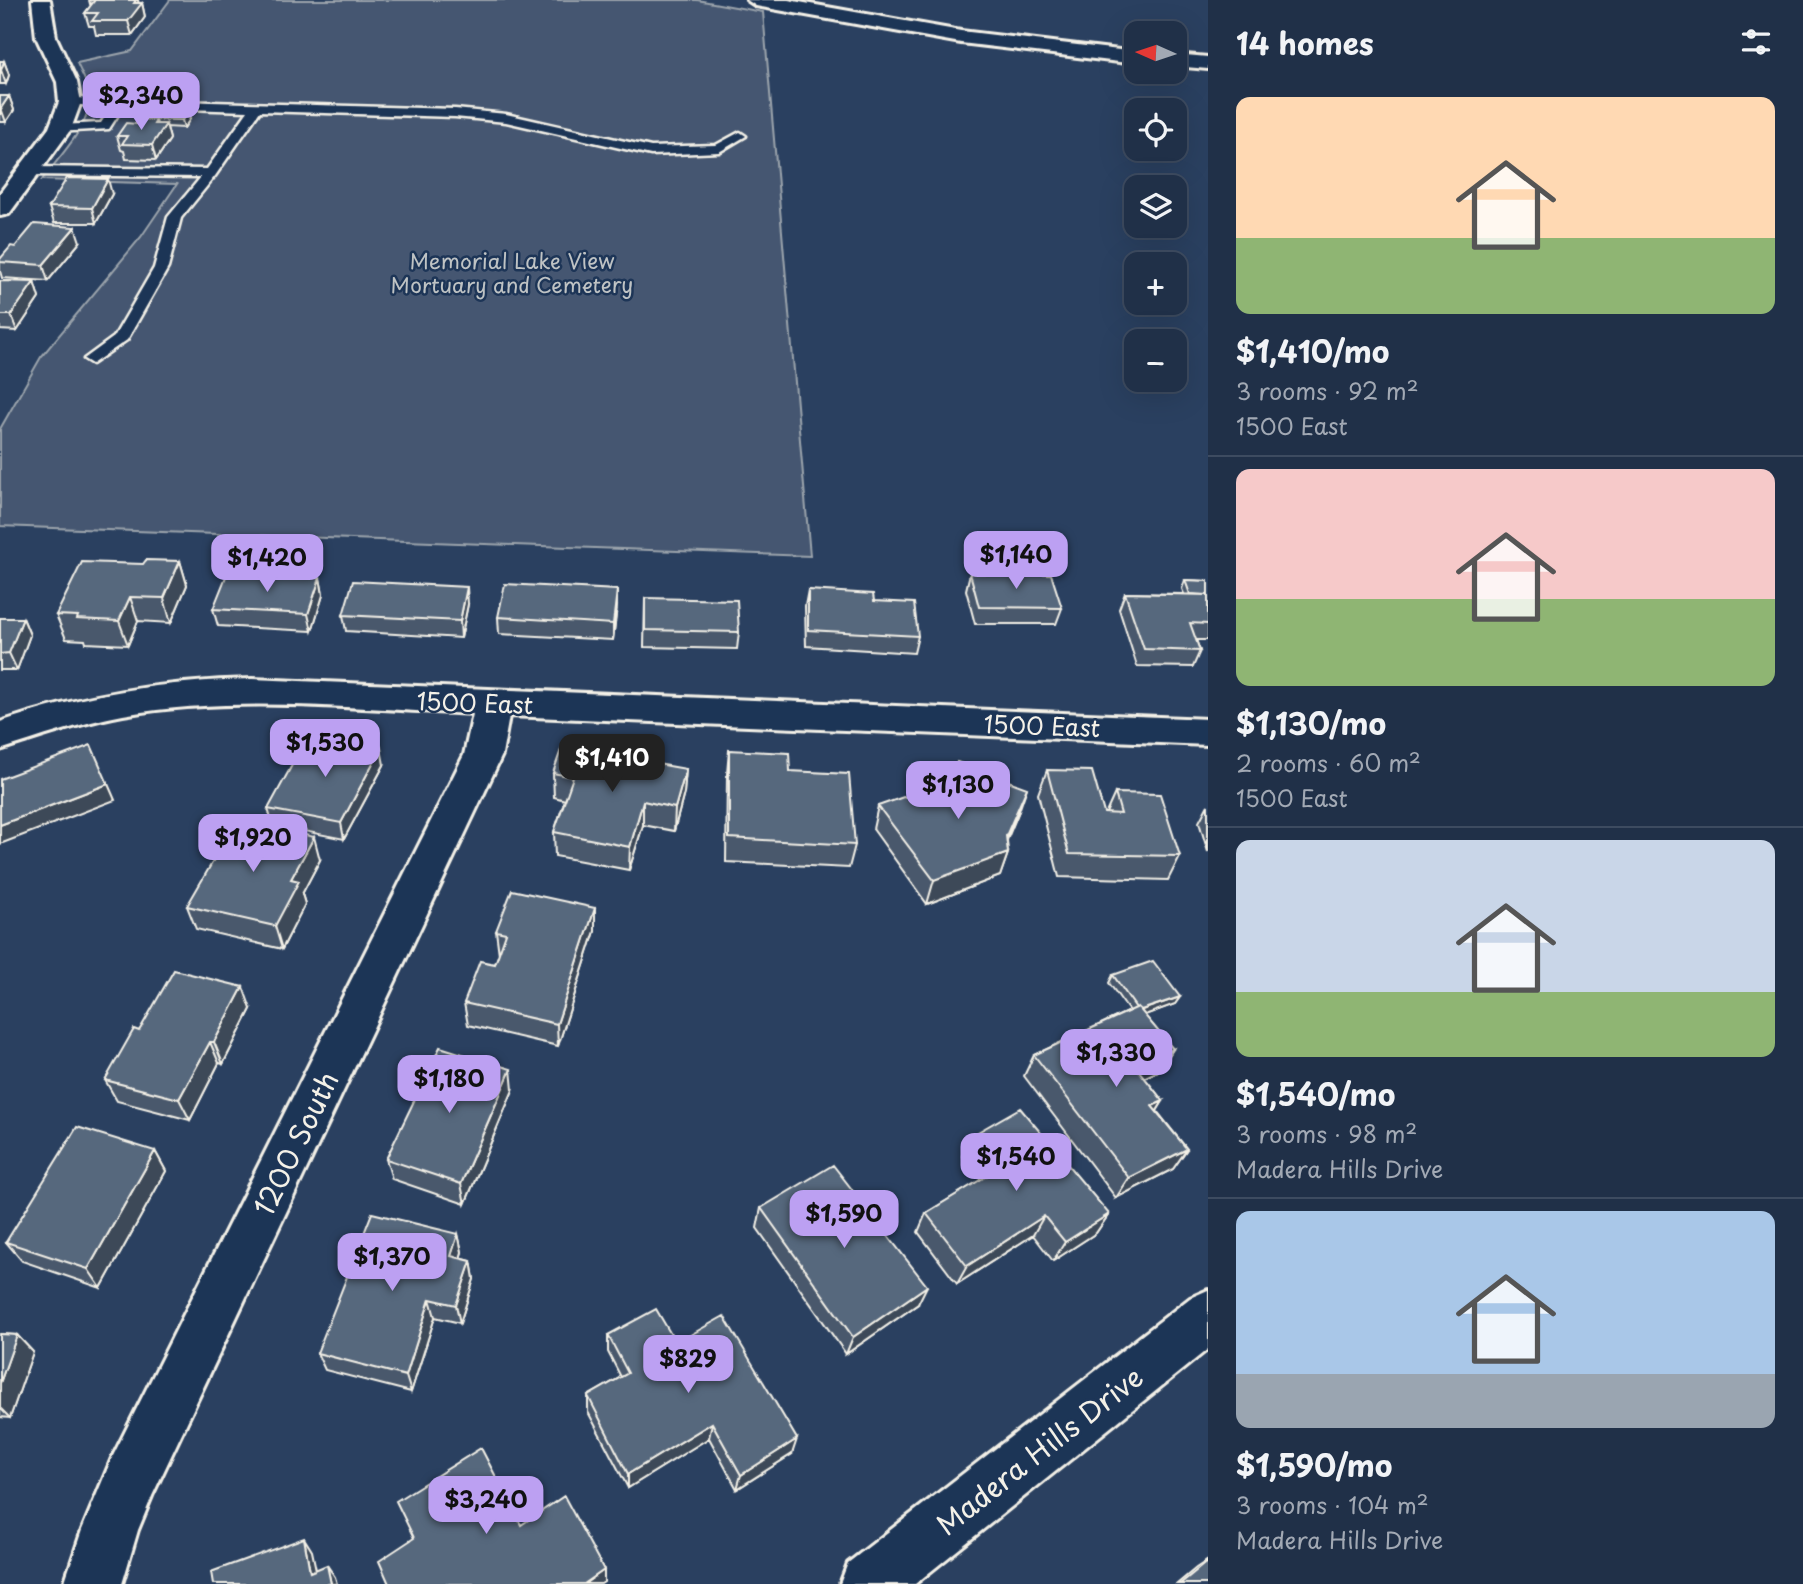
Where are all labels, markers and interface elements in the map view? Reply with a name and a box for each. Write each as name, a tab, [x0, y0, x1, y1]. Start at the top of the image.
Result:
text: 14 homes	[1236, 20, 1374, 65]
north arrow	[1124, 21, 1186, 84]
map controls	[1124, 21, 1187, 392]
icon: filters	[1737, 23, 1775, 61]
pin: $2,340	[84, 72, 198, 132]
text: $2,340	[99, 77, 183, 112]
button: locate	[1124, 98, 1187, 161]
icon: home	[1443, 142, 1569, 268]
button: layers	[1124, 175, 1187, 238]
park label: Memorial Lake View Mortuary and Cemetery	[391, 244, 633, 300]
button: +	[1124, 252, 1187, 315]
text: $1,410/mo	[1236, 328, 1389, 373]
button: −	[1124, 329, 1187, 392]
text: 3 rooms · 92 m²	[1236, 373, 1419, 408]
text: 1500 East	[1236, 408, 1348, 443]
icon: home	[1443, 514, 1569, 640]
pin: $1,140	[959, 532, 1073, 591]
pin: $1,420	[210, 534, 324, 594]
text: $1,140	[980, 536, 1052, 571]
text: $1,420	[227, 539, 307, 574]
street label: 1500 East	[416, 682, 534, 722]
text: $1,130/mo	[1236, 700, 1386, 745]
street label: 1500 East	[983, 705, 1101, 745]
pin: $1,530	[268, 720, 382, 779]
text: $1,530	[286, 724, 364, 759]
pin: $1,410	[555, 734, 669, 794]
text: $1,410	[575, 739, 649, 774]
text: 2 rooms · 60 m²	[1236, 745, 1421, 780]
pin: $1,130	[901, 762, 1015, 821]
text: $1,130	[922, 766, 994, 801]
text: 1500 East	[1236, 780, 1348, 815]
pin: $1,920	[196, 814, 310, 874]
text: $1,920	[214, 819, 292, 854]
icon: home	[1443, 885, 1569, 1011]
pin: $1,330	[1059, 1030, 1173, 1089]
text: $1,330	[1076, 1034, 1156, 1069]
pin: $1,180	[392, 1056, 506, 1115]
text: $1,180	[413, 1060, 485, 1095]
street label: 1200 South	[242, 1064, 348, 1222]
text: $1,540/mo	[1236, 1071, 1395, 1116]
text: 3 rooms · 98 m²	[1236, 1116, 1417, 1151]
pin: $1,540	[959, 1134, 1073, 1193]
text: $1,540	[976, 1138, 1056, 1173]
text: Madera Hills Drive	[1236, 1151, 1443, 1186]
pin: $1,590	[787, 1190, 901, 1250]
text: $1,590	[806, 1195, 882, 1230]
pin: $1,370	[335, 1234, 449, 1293]
text: $1,370	[354, 1238, 430, 1273]
icon: home	[1443, 1256, 1569, 1382]
pin: $829	[647, 1336, 729, 1395]
text: $829	[659, 1340, 717, 1375]
street label: Madera Hills Drive	[926, 1355, 1152, 1545]
text: $1,590/mo	[1236, 1442, 1393, 1487]
pin: $3,240	[429, 1476, 543, 1536]
text: $3,240	[444, 1481, 528, 1516]
text: 3 rooms · 104 m²	[1236, 1487, 1429, 1522]
text: Madera Hills Drive	[1236, 1522, 1443, 1557]

